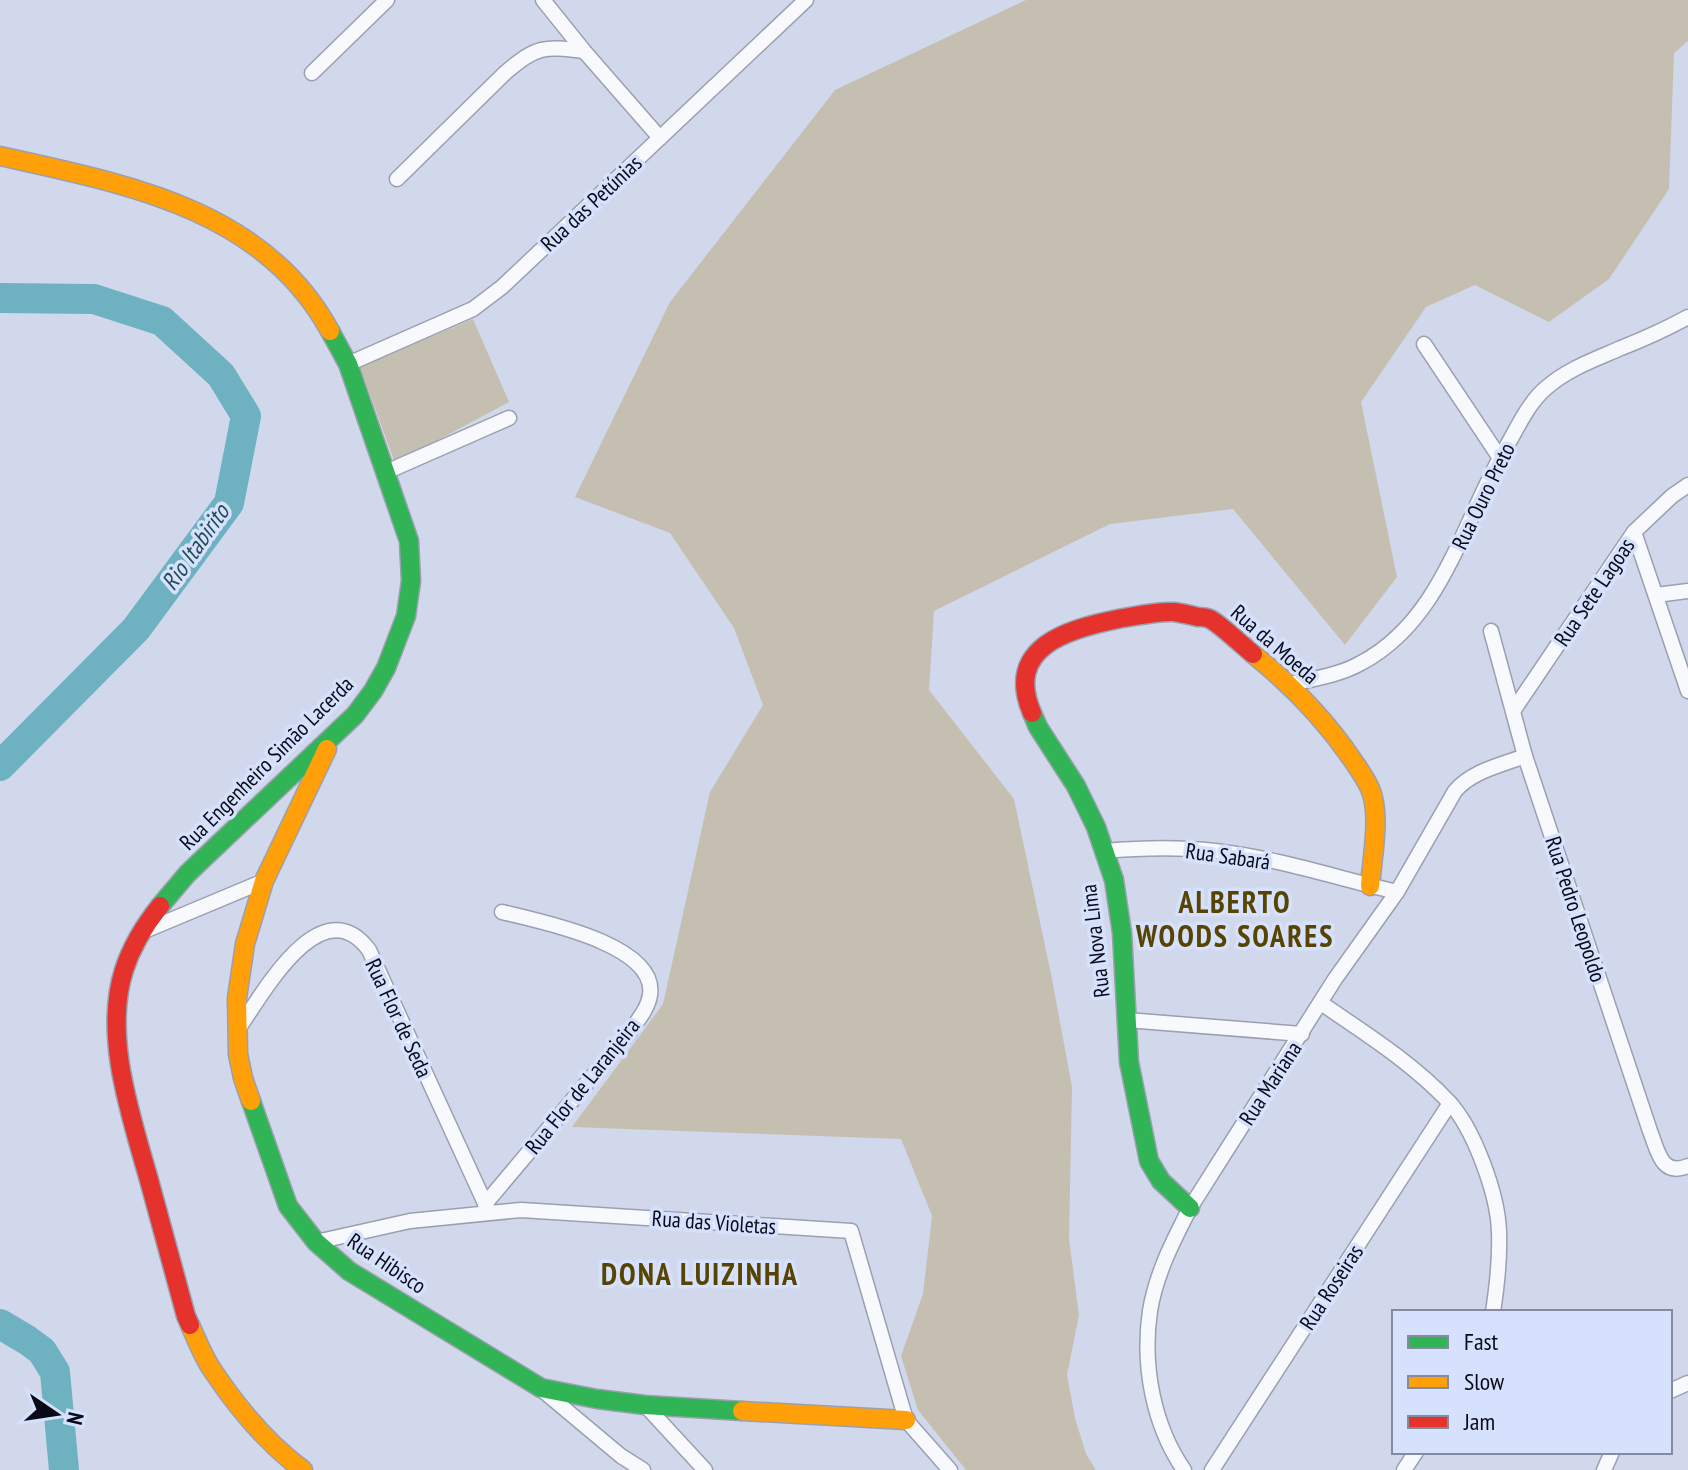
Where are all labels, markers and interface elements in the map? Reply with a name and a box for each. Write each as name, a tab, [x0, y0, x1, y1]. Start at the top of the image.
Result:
street label: Rua das Petúnias	[534, 149, 648, 257]
street label: Rua Ouro Preto	[1445, 438, 1521, 554]
water label: Rio Itabirito	[154, 497, 237, 596]
street label: Rua Sete Lagoas	[1548, 533, 1640, 651]
street label: Rua da Moeda	[1225, 598, 1325, 690]
street label: Rua Engenheiro Simão Lacerda	[173, 670, 359, 856]
street label: Rua Pedro Leopoldo	[1539, 833, 1613, 985]
street label: Rua Sabará	[1184, 836, 1272, 876]
district label: ALBERTO WOODS SOARES	[1135, 882, 1334, 955]
street label: Rua Nova Lima	[1074, 883, 1116, 999]
street label: Rua Flor de Seda	[359, 954, 439, 1082]
street label: Rua Flor de Laranjeira	[519, 1012, 645, 1160]
street label: Rua Mariana	[1233, 1036, 1307, 1130]
street label: Rua das Violetas	[651, 1204, 777, 1240]
street label: Rua Hibisco	[342, 1227, 432, 1299]
street label: Rua Roseiras	[1293, 1239, 1369, 1335]
district label: DONA LUIZINHA	[601, 1254, 799, 1293]
legend	[1392, 1310, 1672, 1454]
text: Fast	[1464, 1326, 1499, 1357]
text: Slow	[1464, 1366, 1505, 1397]
north arrow	[16, 1374, 96, 1454]
text: Jam	[1463, 1406, 1495, 1437]
text: N	[61, 1410, 90, 1427]

